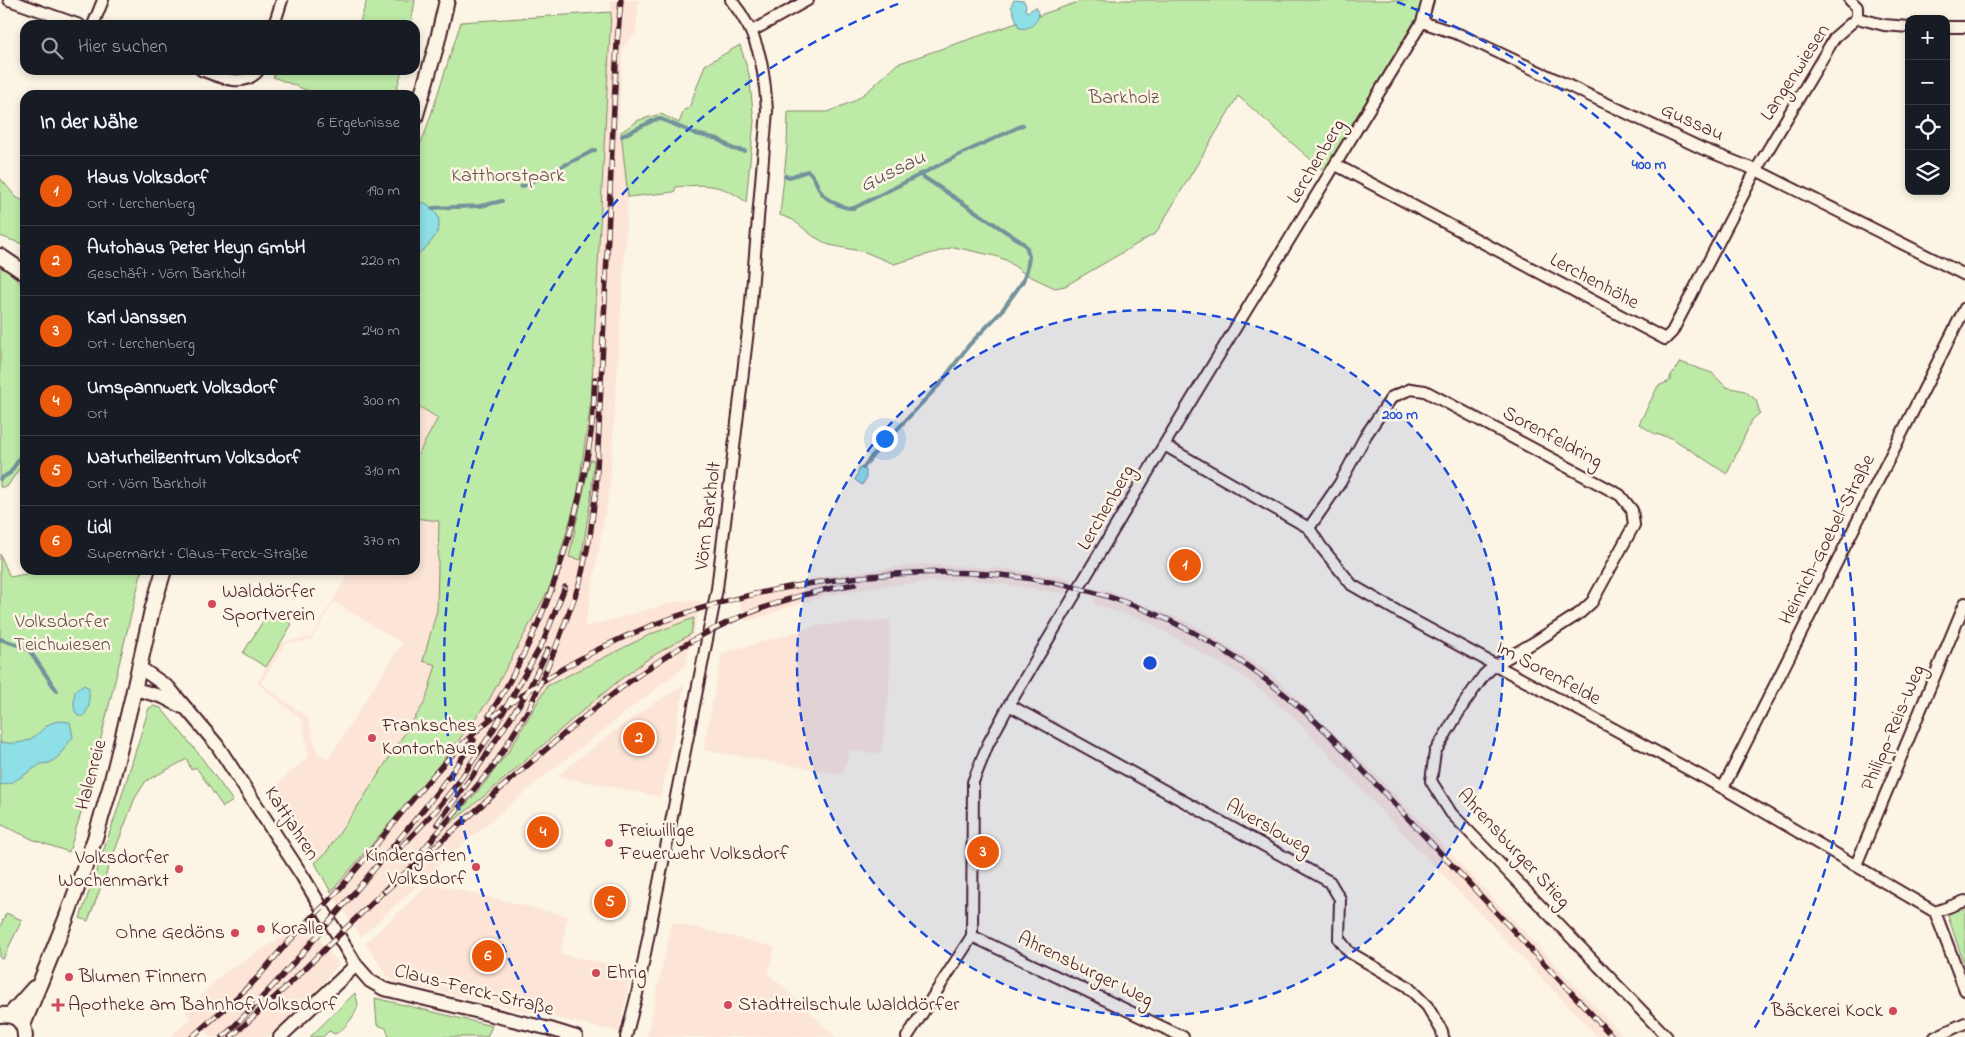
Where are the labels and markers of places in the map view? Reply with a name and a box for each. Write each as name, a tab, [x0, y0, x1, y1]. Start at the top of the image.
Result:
pin: 1	[1169, 546, 1201, 584]
place label: Walddörfer Sportverein	[222, 578, 316, 630]
marker: Walddörfer Sportverein	[206, 598, 218, 610]
centre of rings	[1141, 654, 1159, 672]
place label: Franksches Kontorhaus	[381, 712, 477, 764]
pin: 2	[623, 719, 655, 757]
marker: Franksches Kontorhaus	[366, 732, 378, 744]
pin: 4	[527, 813, 559, 851]
place label: Freiwillige Feuerwehr Volksdorf	[618, 817, 790, 869]
pin: 3	[967, 833, 999, 871]
marker: Freiwillige Feuerwehr Volksdorf	[603, 837, 615, 849]
place label: Kindergarten Volksdorf	[365, 842, 467, 894]
place label: Volksdorfer Wochenmarkt	[58, 844, 170, 896]
marker: Kindergarten Volksdorf	[470, 861, 482, 873]
marker: Volksdorfer Wochenmarkt	[173, 863, 185, 875]
pin: 5	[594, 883, 626, 921]
place label: Koralle	[271, 915, 324, 944]
place label: Ohne Gedöns	[115, 919, 225, 948]
marker: Koralle	[255, 923, 267, 935]
marker: Ohne Gedöns	[229, 927, 241, 939]
pin: 6	[472, 937, 504, 975]
place label: Ehrig	[606, 959, 646, 989]
place label: Blumen Finnern	[78, 963, 207, 992]
marker: Ehrig	[590, 967, 602, 979]
marker: Blumen Finnern	[63, 971, 75, 983]
place label: Apotheke am Bahnhof Volksdorf	[68, 991, 338, 1020]
place label: Stadtteilschule Walddörfer	[738, 991, 960, 1020]
place label: Bäckerei Kock	[1770, 997, 1883, 1026]
marker: Apotheke am Bahnhof Volksdorf	[52, 999, 64, 1011]
marker: Stadtteilschule Walddörfer	[722, 999, 734, 1011]
marker: Bäckerei Kock	[1887, 1005, 1899, 1017]

